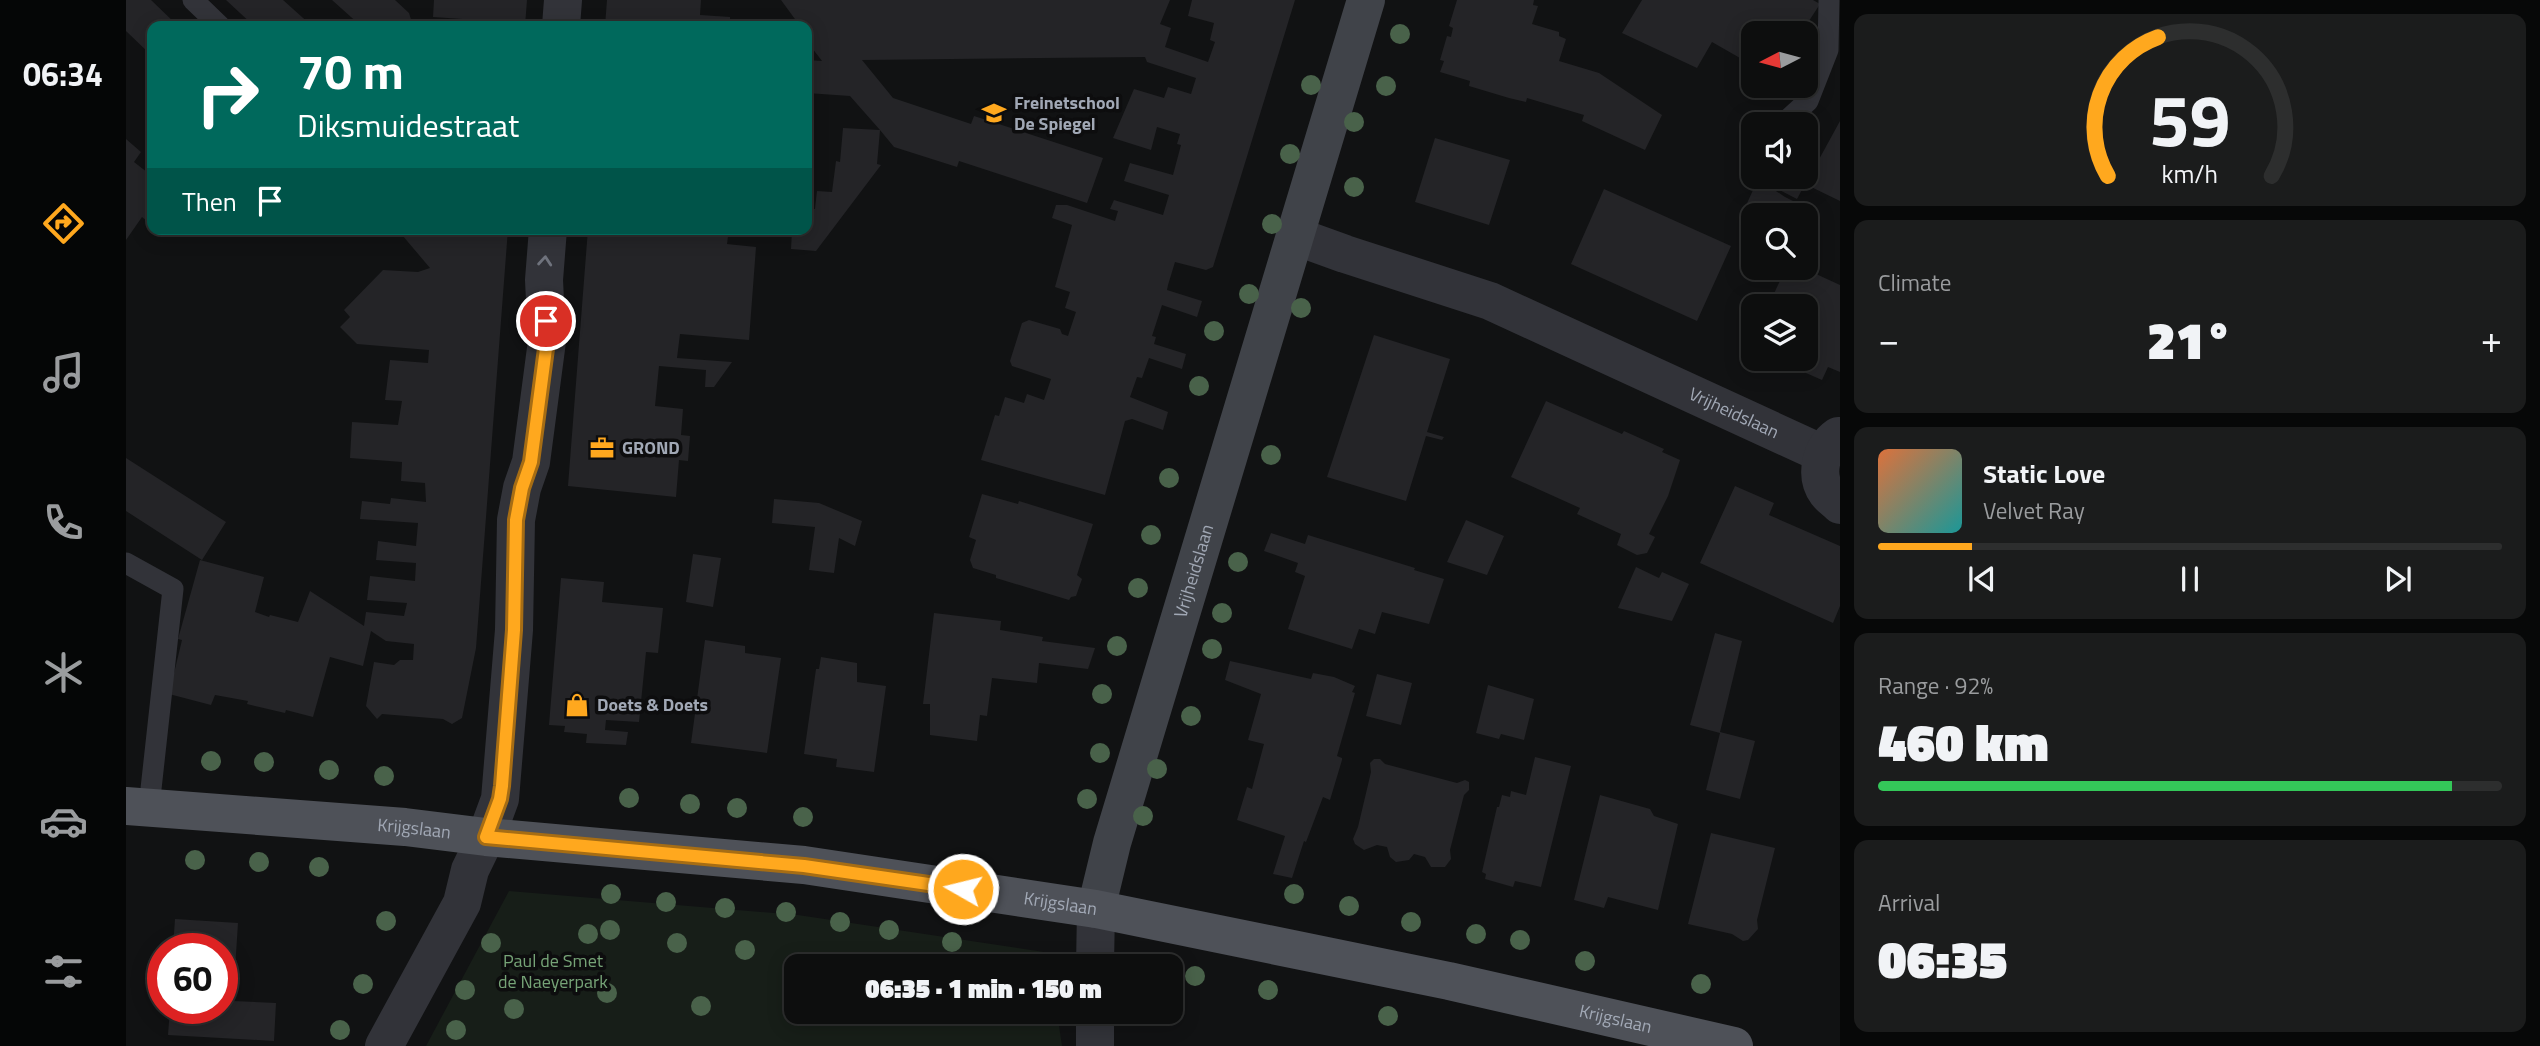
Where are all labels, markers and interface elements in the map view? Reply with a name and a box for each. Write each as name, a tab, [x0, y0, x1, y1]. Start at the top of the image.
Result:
north arrow	[1741, 21, 1818, 98]
map controls	[1741, 21, 1818, 371]
text: 70 m	[297, 33, 404, 108]
icon: right	[182, 49, 273, 140]
text: 06:34	[23, 50, 103, 98]
text: 59	[2149, 65, 2231, 175]
place label: Freinetschool De Spiegel	[1014, 89, 1120, 137]
school or university icon: Freinetschool De Spiegel	[980, 99, 1008, 127]
text: Diksmuidestraat	[297, 101, 519, 149]
button: sound	[1741, 112, 1818, 189]
text: km/h	[2162, 155, 2218, 193]
text: Then	[182, 182, 237, 221]
icon: arrive	[251, 182, 289, 220]
icon: directions	[39, 199, 88, 248]
button: search	[1741, 203, 1818, 280]
one-way arrow	[537, 255, 552, 266]
text: Climate	[1878, 265, 1951, 300]
pin	[516, 291, 576, 351]
button: layers	[1741, 294, 1818, 371]
text: 21°	[2147, 300, 2233, 379]
icon: arrive	[527, 302, 565, 340]
text: −	[1878, 310, 1899, 368]
text: +	[2481, 310, 2502, 368]
icon: music	[39, 348, 88, 397]
street label: Vrijheidslaan	[1685, 380, 1784, 445]
office icon: GROND	[588, 434, 616, 462]
place label: GROND	[622, 434, 680, 461]
text: Static Love	[1983, 454, 2105, 493]
text: Velvet Ray	[1983, 493, 2085, 528]
icon: phone	[39, 498, 88, 547]
street label: Vrijheidslaan	[1167, 521, 1220, 621]
icon: previous	[1963, 560, 2001, 598]
icon: pause	[2171, 560, 2209, 598]
icon: next	[2379, 560, 2417, 598]
icon: climate	[39, 648, 88, 697]
text: Range · 92%	[1878, 668, 1993, 703]
shop icon: Doets & Doets	[563, 691, 591, 719]
place label: Doets & Doets	[597, 691, 708, 718]
text: 460 km	[1878, 702, 2049, 781]
icon: car	[39, 797, 88, 846]
street label: Krijgslaan	[376, 811, 453, 846]
position arrow	[926, 852, 1000, 926]
street label: Krijgslaan	[1022, 884, 1099, 922]
text: Arrival	[1878, 885, 1940, 920]
text: 06:35	[1878, 919, 2007, 998]
speed limit sign: 60	[147, 933, 238, 1024]
icon: filters	[39, 947, 88, 996]
park label: Paul de Smet de Naeyerpark	[498, 947, 608, 995]
text: 06:35 · 1 min · 150 m	[865, 969, 1102, 1008]
street label: Krijgslaan	[1577, 997, 1655, 1040]

